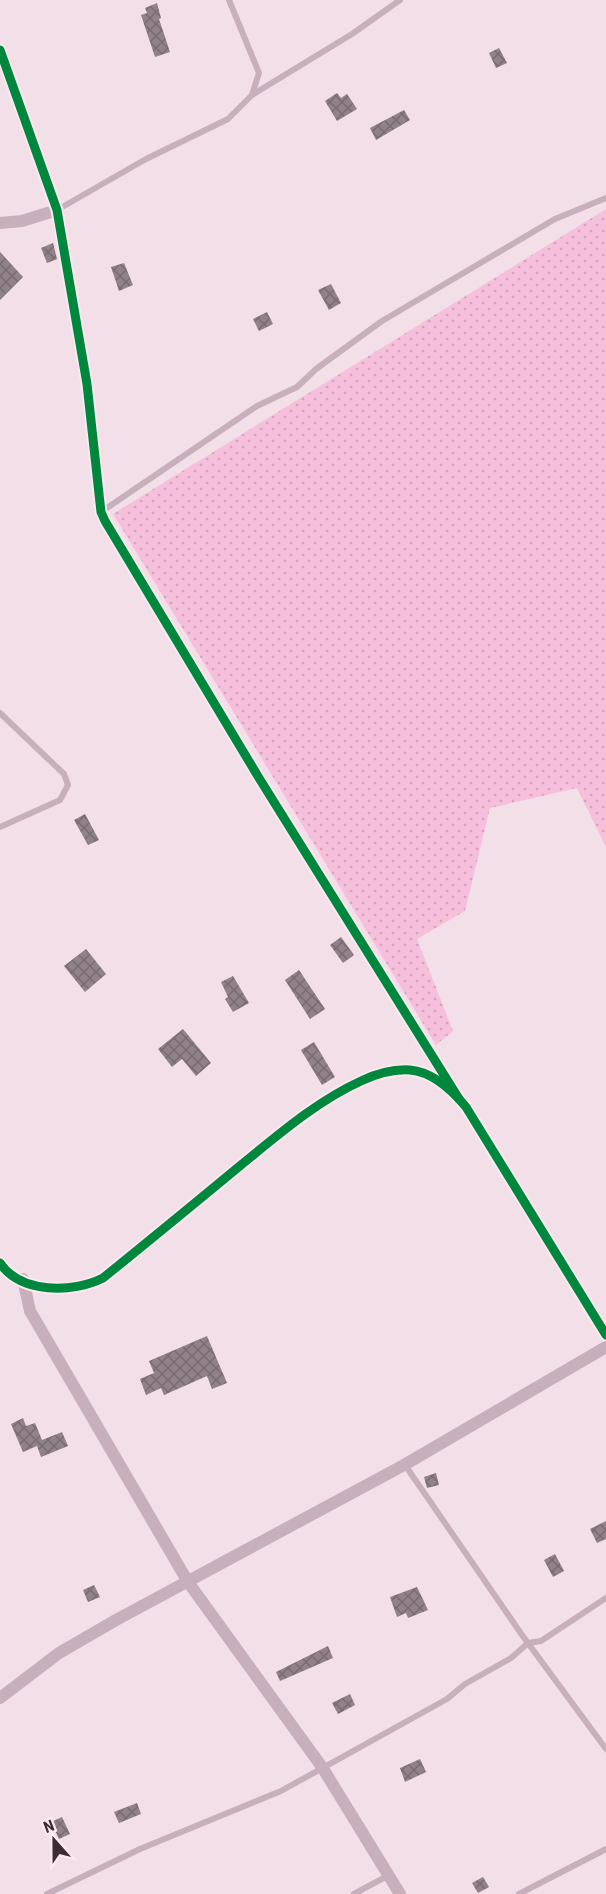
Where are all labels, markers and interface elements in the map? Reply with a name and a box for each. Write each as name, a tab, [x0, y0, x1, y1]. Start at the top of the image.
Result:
north arrow	[24, 1810, 84, 1870]
text: N	[41, 1816, 57, 1837]

